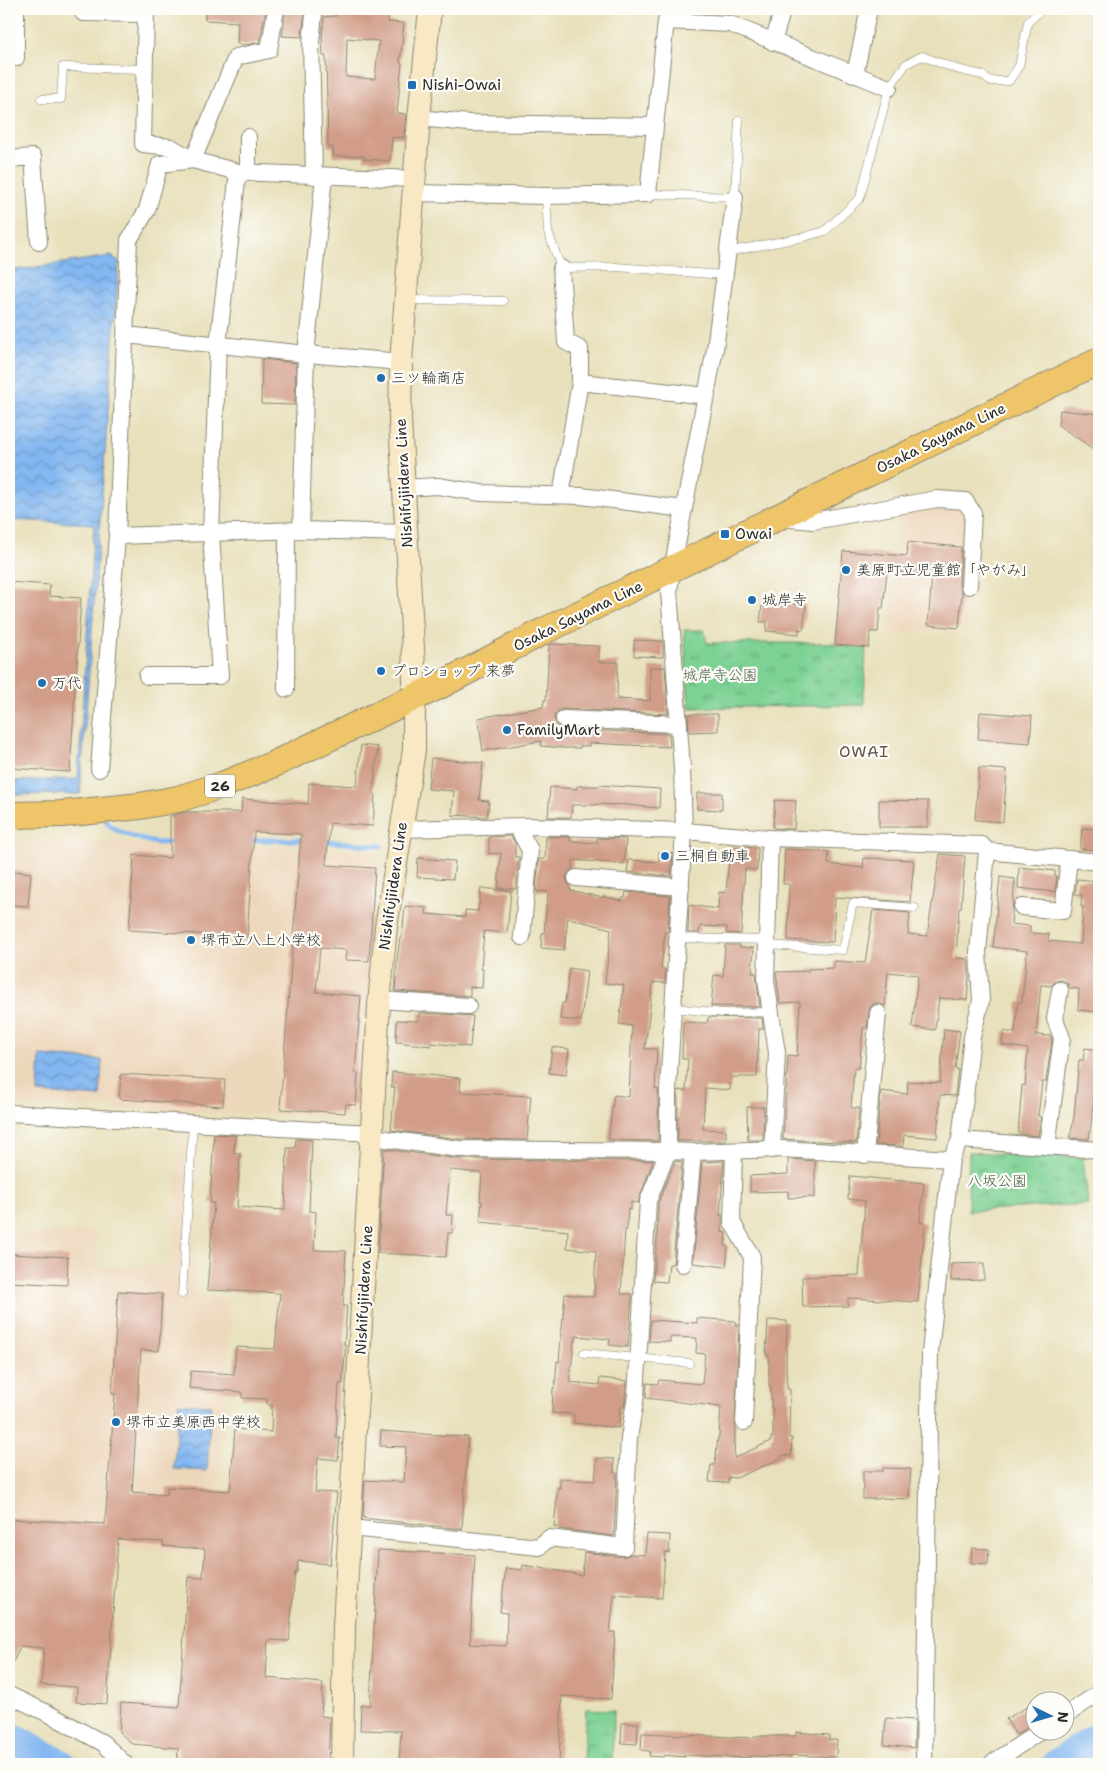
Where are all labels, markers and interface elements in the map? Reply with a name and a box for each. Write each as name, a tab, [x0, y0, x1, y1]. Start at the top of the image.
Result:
place label: Nishi-Owai	[422, 75, 501, 95]
marker: Nishi-Owai	[406, 79, 418, 91]
place label: 三ツ輪商店	[391, 368, 466, 388]
marker: 三ツ輪商店	[375, 372, 387, 384]
street label: Osaka Sayama Line	[873, 398, 1009, 478]
street label: Nishifujiidera Line	[391, 418, 417, 548]
place label: Owai	[735, 524, 772, 544]
marker: Owai	[719, 528, 731, 540]
place label: 美原町立児童館「やがみ」	[856, 560, 1036, 580]
marker: 美原町立児童館「やがみ」	[840, 564, 852, 576]
street label: Osaka Sayama Line	[510, 576, 646, 656]
place label: 城岸寺	[762, 590, 807, 610]
marker: 城岸寺	[746, 594, 758, 606]
place label: プロショップ 来夢	[391, 661, 516, 681]
marker: プロショップ 来夢	[375, 665, 387, 677]
park label: 城岸寺公園	[682, 665, 758, 685]
place label: 万代	[52, 673, 82, 693]
marker: 万代	[36, 677, 48, 689]
place label: FamilyMart	[517, 720, 600, 740]
marker: FamilyMart	[501, 724, 513, 736]
district label: OWAI	[839, 741, 889, 762]
road number: 26	[205, 774, 235, 798]
street label: Nishifujiidera Line	[374, 820, 412, 952]
place label: 三桐自動車	[675, 846, 750, 866]
marker: 三桐自動車	[659, 850, 671, 862]
place label: 堺市立八上小学校	[201, 930, 321, 950]
marker: 堺市立八上小学校	[185, 934, 197, 946]
park label: 八坂公園	[967, 1171, 1027, 1191]
street label: Nishifujiidera Line	[351, 1225, 377, 1355]
place label: 堺市立美原西中学校	[126, 1412, 261, 1432]
marker: 堺市立美原西中学校	[110, 1416, 122, 1428]
north arrow	[1026, 1690, 1076, 1740]
text: N	[1054, 1711, 1072, 1723]

